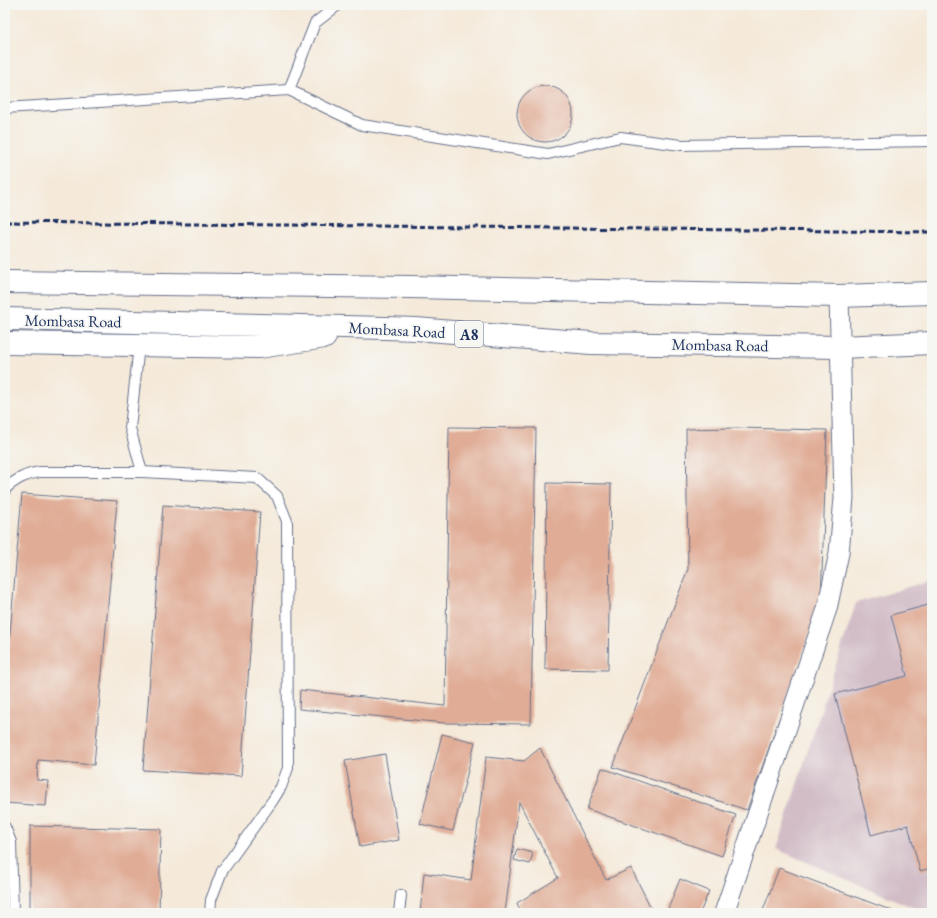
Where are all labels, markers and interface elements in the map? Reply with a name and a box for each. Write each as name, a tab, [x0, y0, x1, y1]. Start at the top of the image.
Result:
street label: Mombasa Road	[24, 310, 123, 332]
street label: Mombasa Road	[348, 317, 447, 343]
road number: A8	[455, 321, 483, 347]
street label: Mombasa Road	[671, 334, 770, 356]

